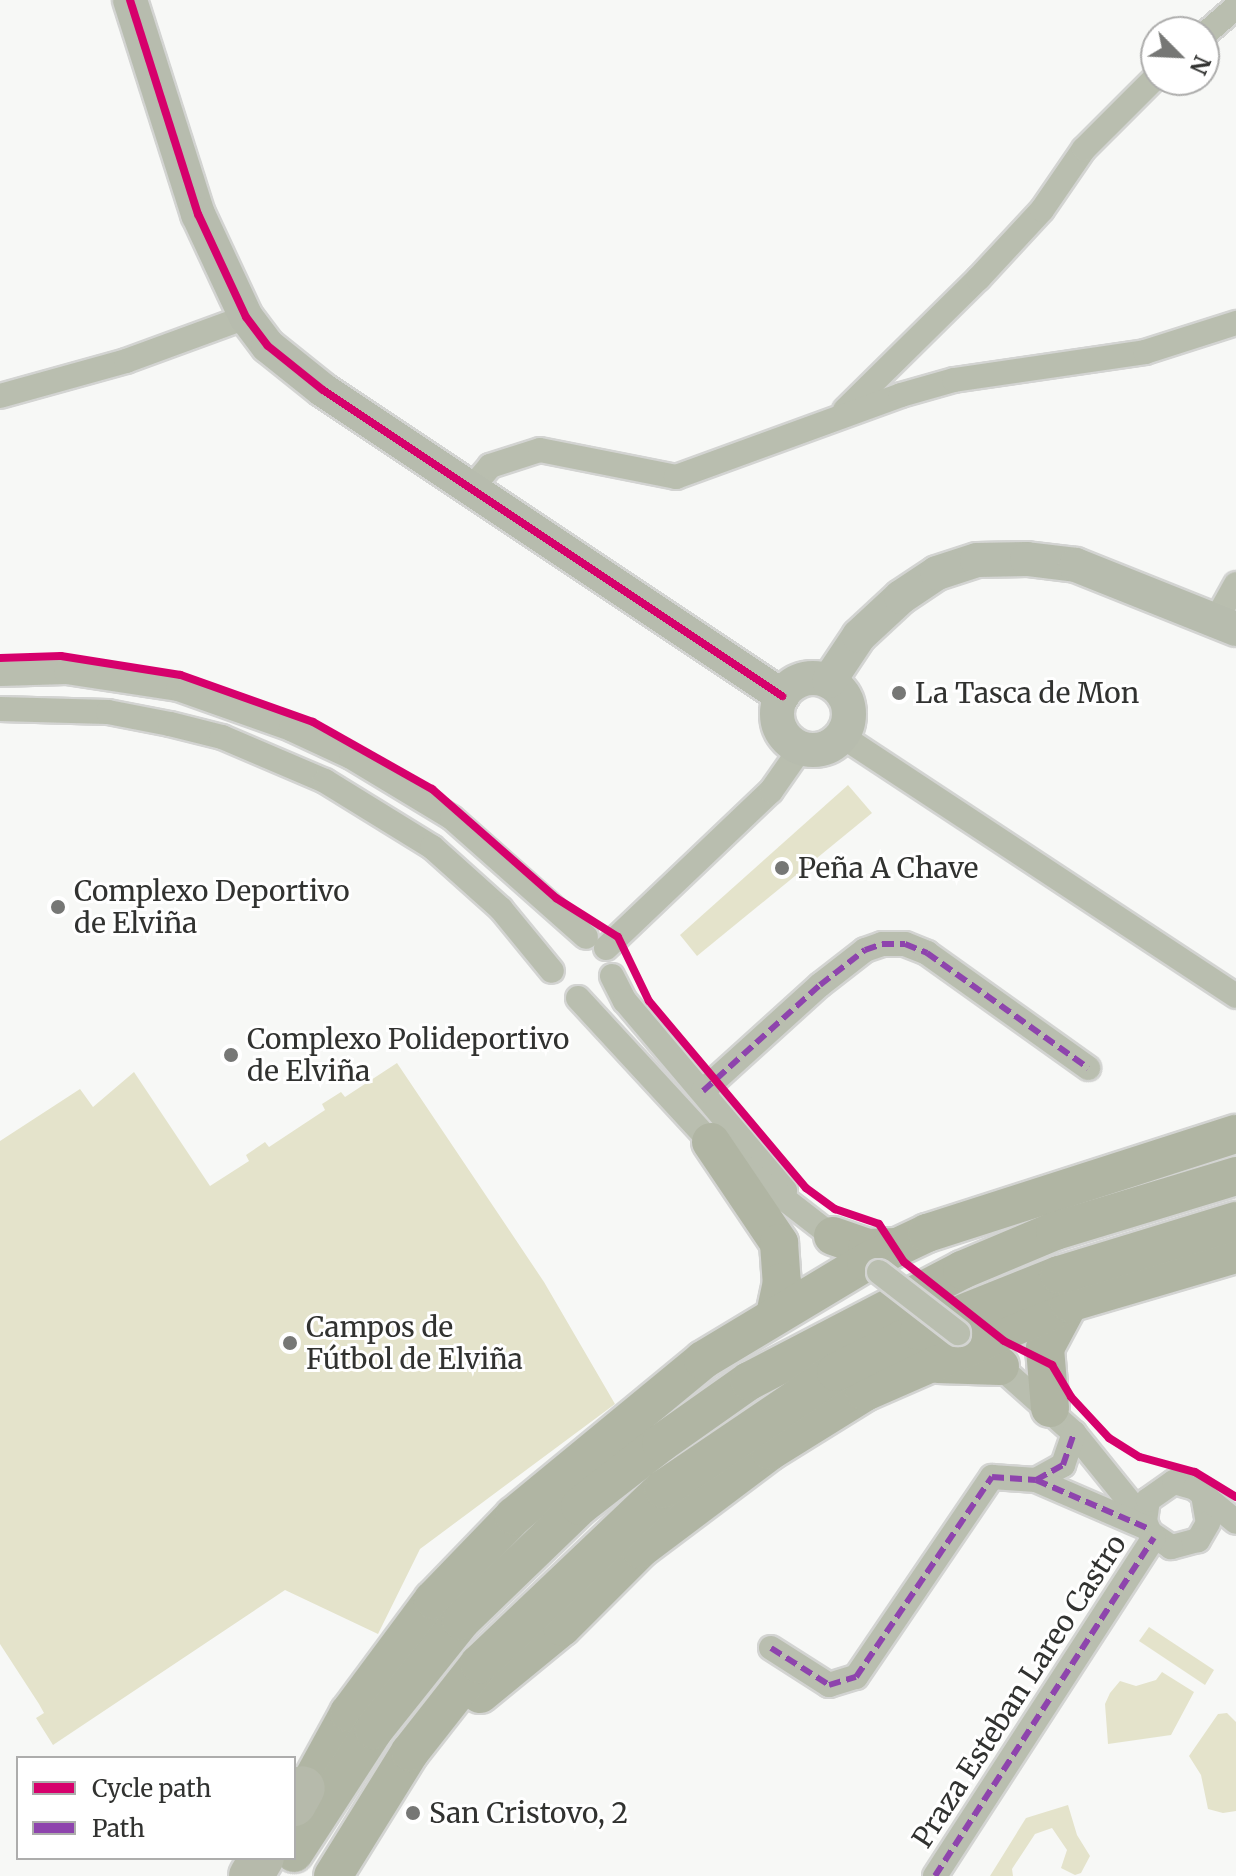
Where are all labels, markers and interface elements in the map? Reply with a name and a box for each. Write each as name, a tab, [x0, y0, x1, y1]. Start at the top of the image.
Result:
north arrow	[1140, 16, 1220, 96]
text: N	[1184, 51, 1216, 79]
place label: La Tasca de Mon	[915, 676, 1139, 710]
marker: La Tasca de Mon	[890, 684, 908, 702]
place label: Peña A Chave	[798, 851, 978, 885]
marker: Peña A Chave	[773, 859, 791, 877]
place label: Complexo Deportivo de Elviña	[74, 874, 350, 940]
marker: Complexo Deportivo de Elviña	[49, 898, 67, 916]
place label: Complexo Polideportivo de Elviña	[247, 1022, 569, 1088]
marker: Complexo Polideportivo de Elviña	[222, 1046, 240, 1064]
place label: Campos de Fútbol de Elviña	[306, 1310, 523, 1376]
marker: Campos de Fútbol de Elviña	[281, 1334, 299, 1352]
street label: Praza Esteban Lareo Castro	[905, 1528, 1133, 1854]
legend	[16, 1756, 296, 1860]
text: Cycle path	[92, 1773, 211, 1804]
place label: San Cristovo, 2	[429, 1796, 628, 1830]
marker: San Cristovo, 2	[404, 1804, 422, 1822]
text: Path	[92, 1813, 145, 1844]

